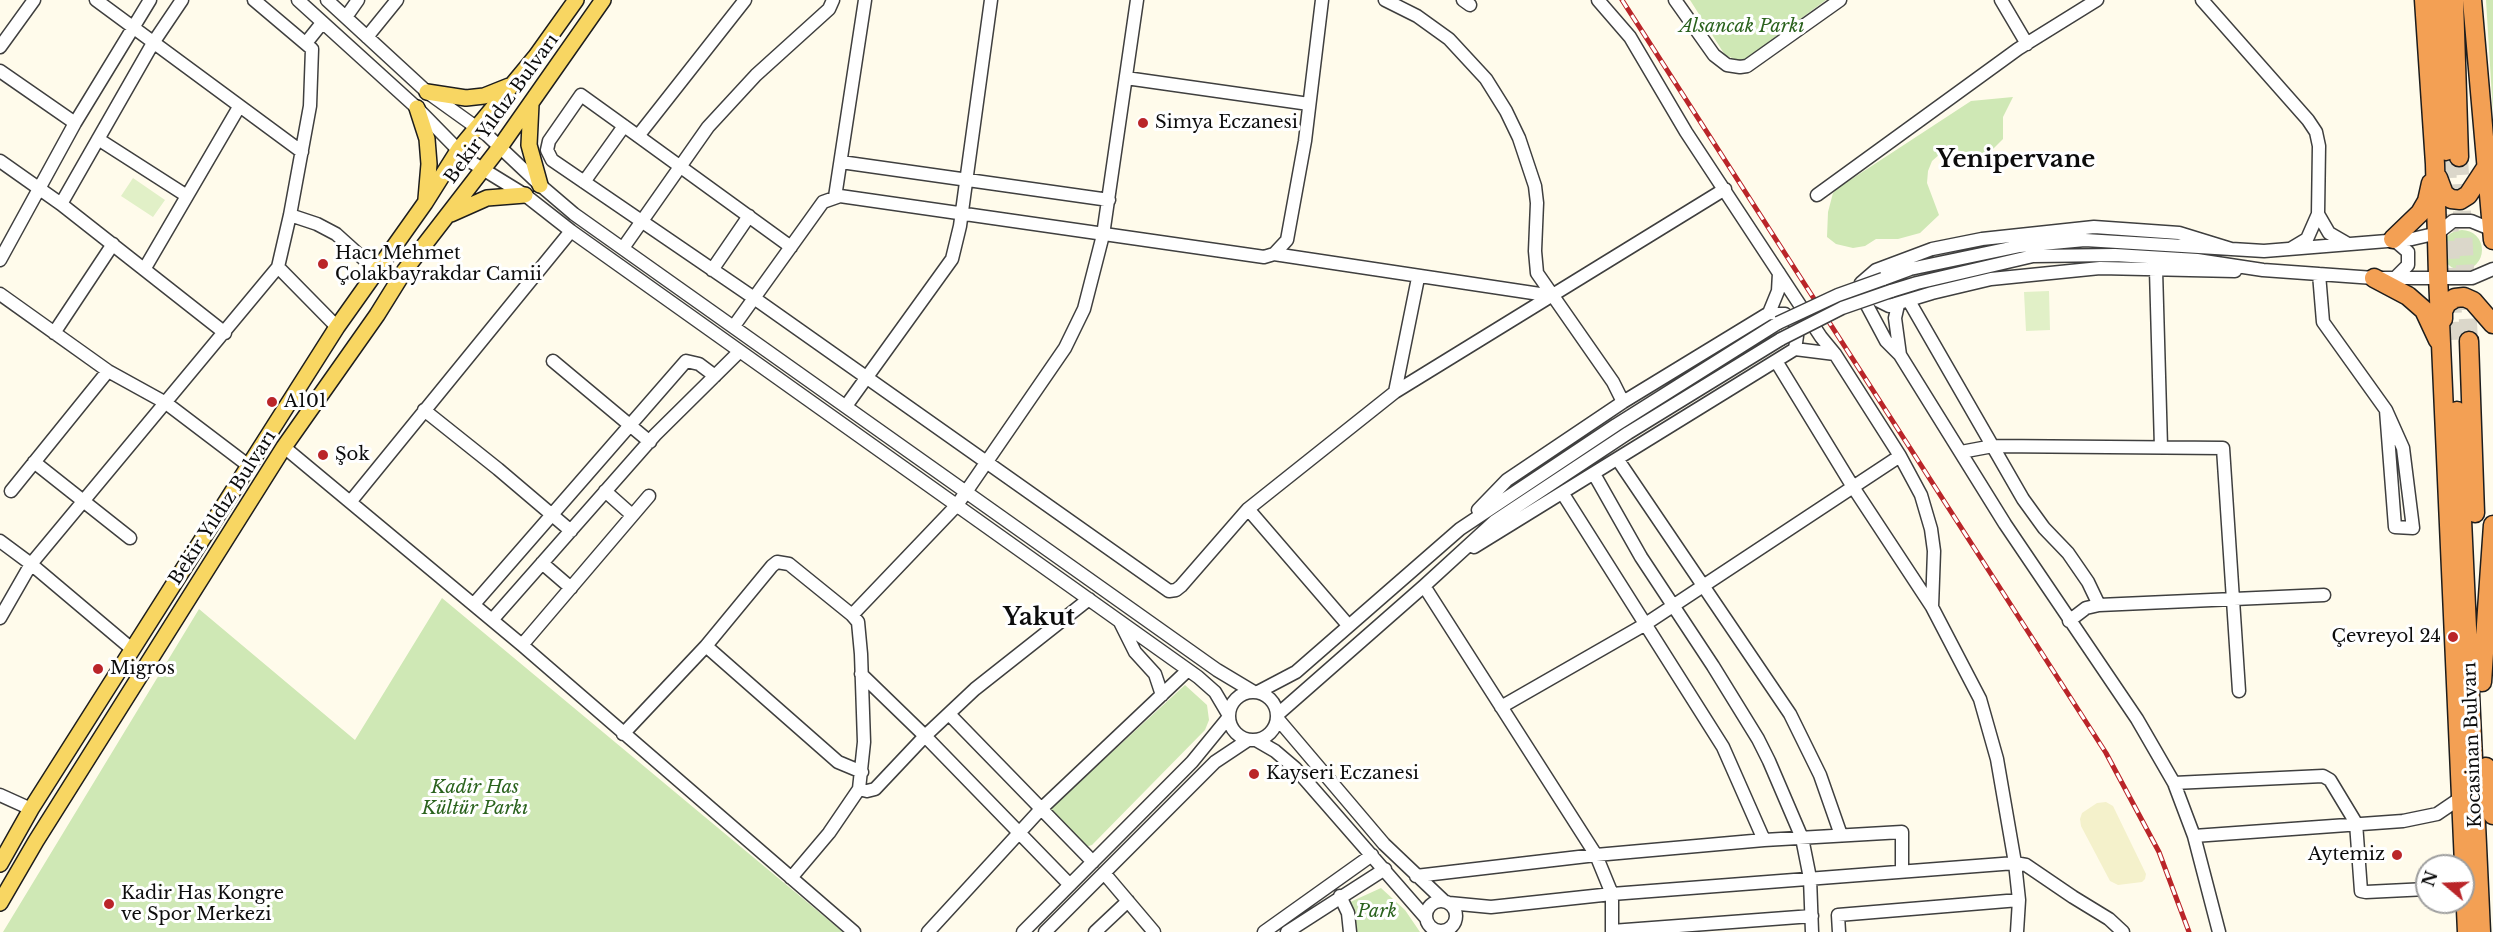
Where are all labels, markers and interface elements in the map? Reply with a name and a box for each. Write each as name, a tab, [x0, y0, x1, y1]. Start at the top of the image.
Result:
park label: Alsancak Parkı	[1680, 16, 1804, 38]
street label: Bekir Yıldız Bulvarı	[440, 30, 564, 188]
place label: Simya Eczanesi	[1155, 112, 1298, 134]
marker: Simya Eczanesi	[1136, 116, 1150, 130]
district label: Yenipervane	[1937, 146, 2095, 174]
place label: Hacı Mehmet Çolakbayrakdar Camii	[335, 243, 542, 286]
marker: Hacı Mehmet Çolakbayrakdar Camii	[316, 257, 330, 271]
place label: A101	[284, 391, 327, 413]
marker: A101	[265, 395, 279, 409]
street label: Bekir Yıldız Bulvarı	[165, 427, 281, 589]
place label: Şok	[335, 444, 369, 466]
marker: Şok	[316, 448, 330, 462]
district label: Yakut	[1003, 604, 1075, 632]
place label: Çevreyol 24	[2332, 626, 2441, 648]
marker: Çevreyol 24	[2446, 630, 2460, 644]
place label: Migros	[110, 658, 175, 680]
marker: Migros	[91, 662, 105, 676]
street label: Kocasinan Bulvarı	[2459, 662, 2487, 828]
place label: Kayseri Eczanesi	[1266, 763, 1419, 785]
marker: Kayseri Eczanesi	[1247, 767, 1261, 781]
park label: Kadir Has Kültür Parkı	[422, 777, 528, 820]
place label: Aytemiz	[2308, 844, 2385, 866]
marker: Aytemiz	[2390, 848, 2404, 862]
north arrow	[2415, 854, 2475, 914]
text: N	[2418, 868, 2442, 889]
place label: Kadir Has Kongre ve Spor Merkezi	[121, 883, 284, 926]
marker: Kadir Has Kongre ve Spor Merkezi	[102, 897, 116, 911]
park label: Park	[1357, 901, 1397, 923]

